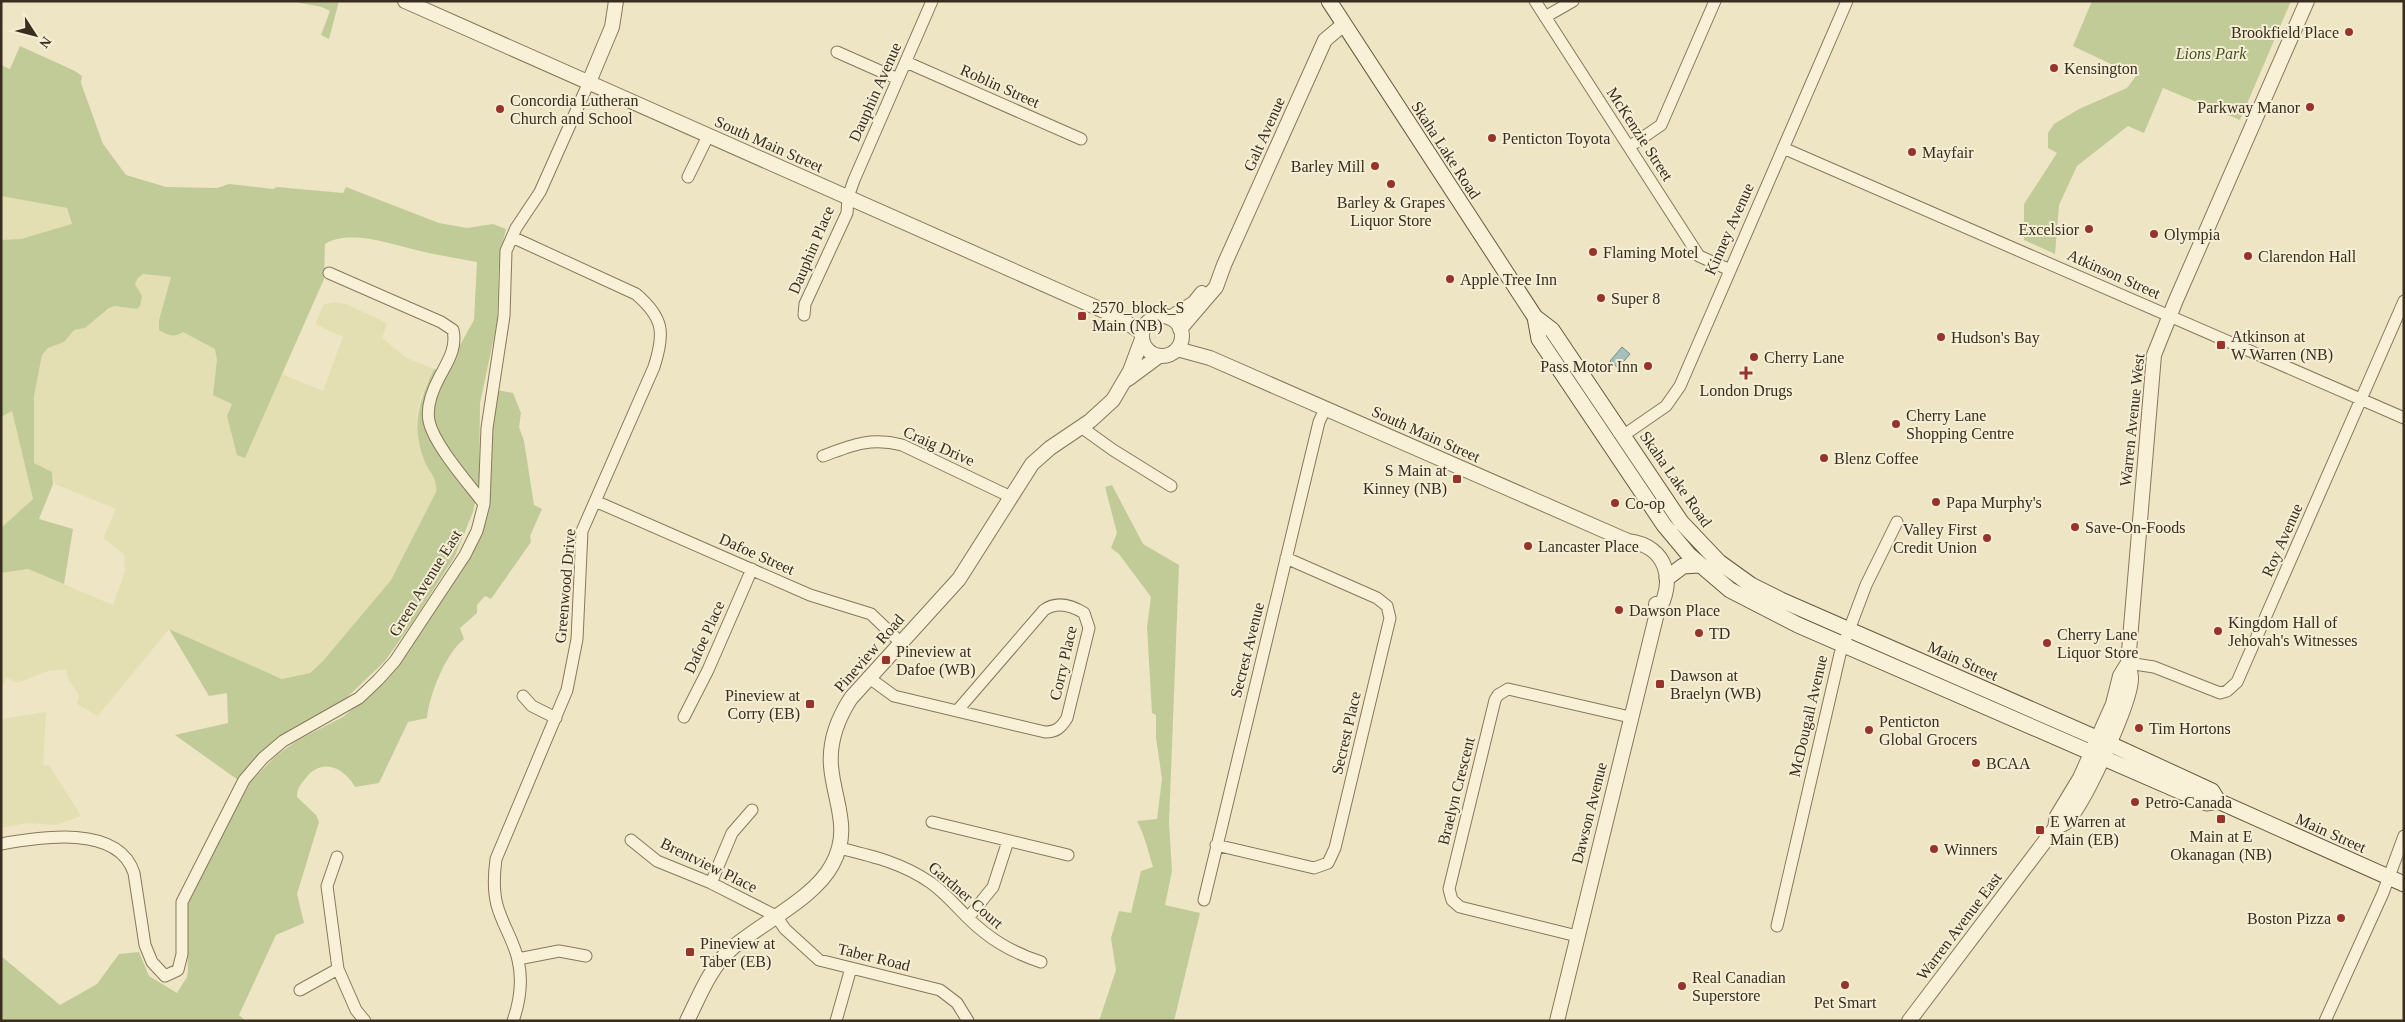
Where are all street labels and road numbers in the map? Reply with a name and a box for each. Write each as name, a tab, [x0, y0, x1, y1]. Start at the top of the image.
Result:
street label: Dauphin Avenue	[846, 40, 905, 145]
street label: Roblin Street	[958, 61, 1043, 111]
street label: McKenzie Street	[1603, 84, 1677, 184]
street label: Galt Avenue	[1240, 94, 1288, 174]
street label: Skaha Lake Road	[1408, 98, 1484, 202]
street label: South Main Street	[712, 113, 826, 176]
street label: Kinney Avenue	[1701, 180, 1758, 278]
street label: Dauphin Place	[785, 204, 838, 297]
street label: Atkinson Street	[2065, 246, 2164, 302]
street label: Warren Avenue West	[2117, 352, 2147, 487]
street label: South Main Street	[1369, 403, 1483, 466]
street label: Craig Drive	[900, 423, 977, 470]
street label: Skaha Lake Road	[1637, 428, 1715, 530]
street label: Roy Avenue	[2258, 501, 2307, 580]
street label: Green Avenue East	[385, 526, 465, 639]
street label: Greenwood Drive	[552, 528, 578, 644]
street label: Dafoe Street	[717, 530, 798, 578]
street label: Dafoe Place	[680, 598, 728, 676]
street label: Secrest Avenue	[1227, 600, 1267, 700]
street label: Pineview Road	[831, 611, 907, 695]
street label: Corry Place	[1046, 624, 1081, 702]
street label: Main Street	[1925, 638, 2001, 684]
street label: McDougall Avenue	[1786, 653, 1831, 779]
street label: Secrest Place	[1328, 690, 1364, 776]
street label: Braelyn Crescent	[1434, 735, 1479, 847]
street label: Dawson Avenue	[1568, 760, 1610, 866]
street label: Main Street	[2293, 810, 2369, 856]
street label: Brentview Place	[658, 834, 760, 896]
street label: Gardner Court	[925, 858, 1007, 932]
street label: Warren Avenue East	[1913, 869, 2005, 983]
street label: Taber Road	[836, 940, 912, 974]

